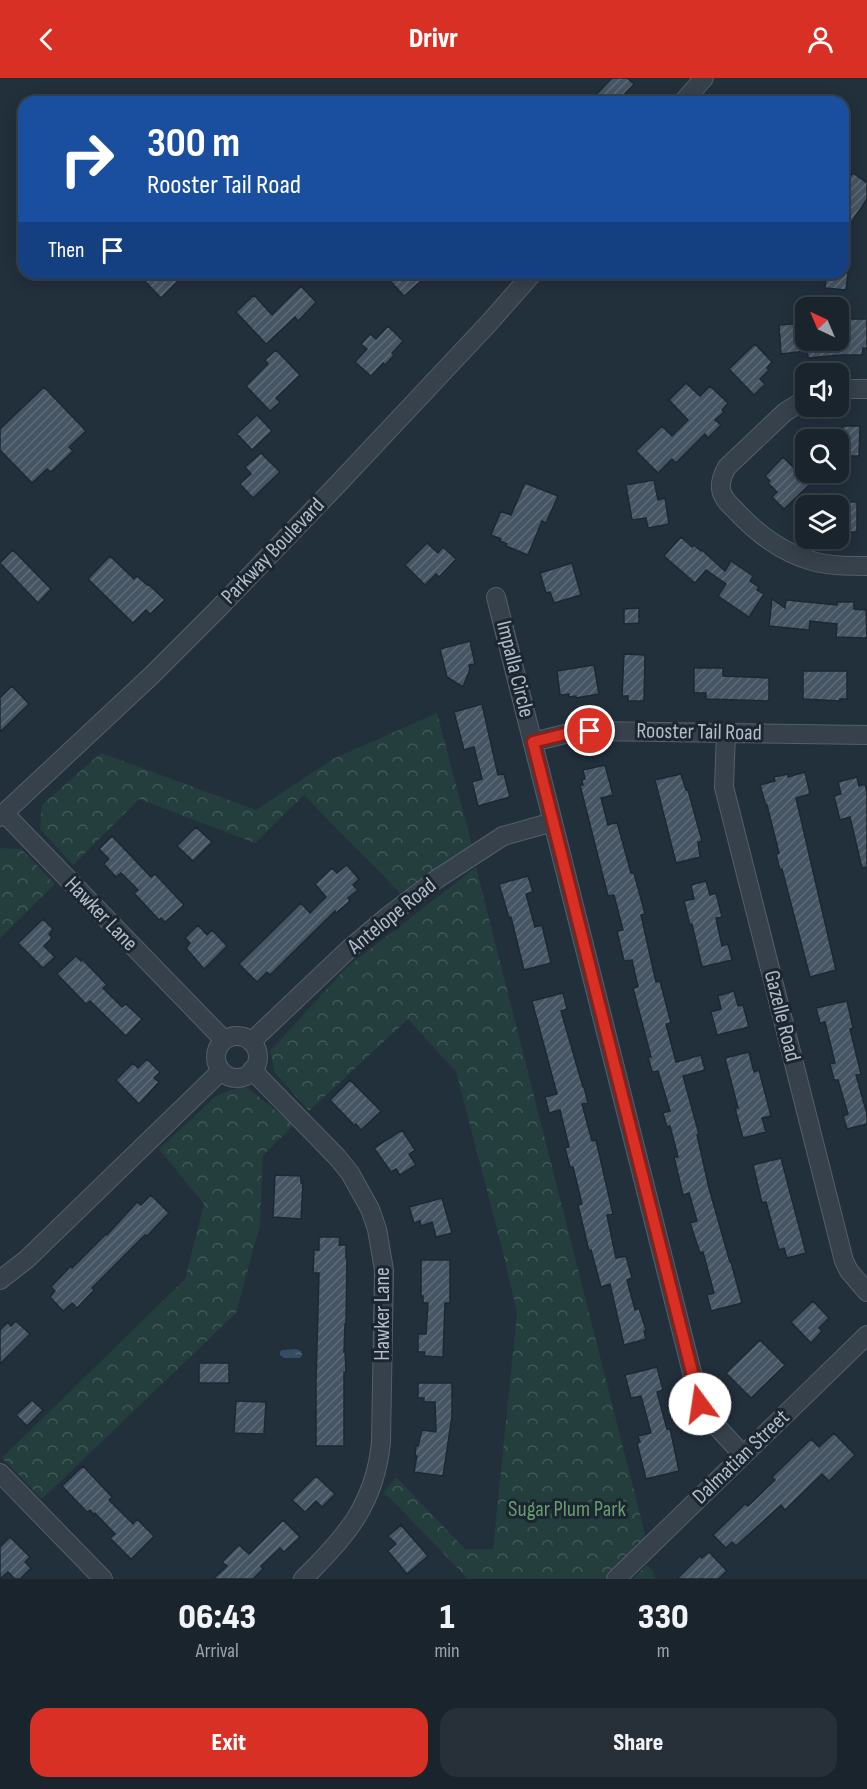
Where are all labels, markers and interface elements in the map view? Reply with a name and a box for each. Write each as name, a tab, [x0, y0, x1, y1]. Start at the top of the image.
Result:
icon: back	[30, 23, 63, 56]
text: Drivr	[409, 23, 458, 55]
icon: person	[804, 23, 837, 56]
text: 300 m	[147, 118, 240, 169]
icon: right	[48, 120, 126, 198]
text: Rooster Tail Road	[147, 169, 301, 201]
icon: arrive	[96, 234, 129, 267]
text: Then	[48, 237, 84, 264]
north arrow	[795, 297, 849, 351]
map controls	[795, 297, 849, 549]
button: sound	[795, 363, 849, 417]
button: search	[795, 429, 849, 483]
street label: Parkway Boulevard	[216, 492, 330, 610]
button: layers	[795, 495, 849, 549]
street label: Impalla Circle	[490, 618, 540, 720]
pin	[564, 705, 615, 756]
icon: arrive	[573, 714, 606, 747]
street label: Rooster Tail Road	[636, 717, 762, 747]
street label: Hawker Lane	[59, 871, 143, 957]
street label: Antelope Road	[341, 872, 442, 961]
street label: Gazelle Road	[758, 968, 806, 1064]
street label: Hawker Lane	[369, 1267, 396, 1361]
position arrow	[668, 1372, 732, 1436]
street label: Dalmatian Street	[687, 1404, 795, 1510]
park label: Sugar Plum Park	[508, 1496, 626, 1523]
text: 06:43	[178, 1596, 256, 1639]
text: 1	[440, 1596, 454, 1639]
text: 330	[638, 1596, 689, 1639]
text: Arrival	[196, 1639, 239, 1663]
text: min	[434, 1639, 460, 1663]
text: m	[657, 1639, 670, 1663]
button: Exit	[30, 1708, 428, 1777]
button: Share	[440, 1708, 837, 1777]

